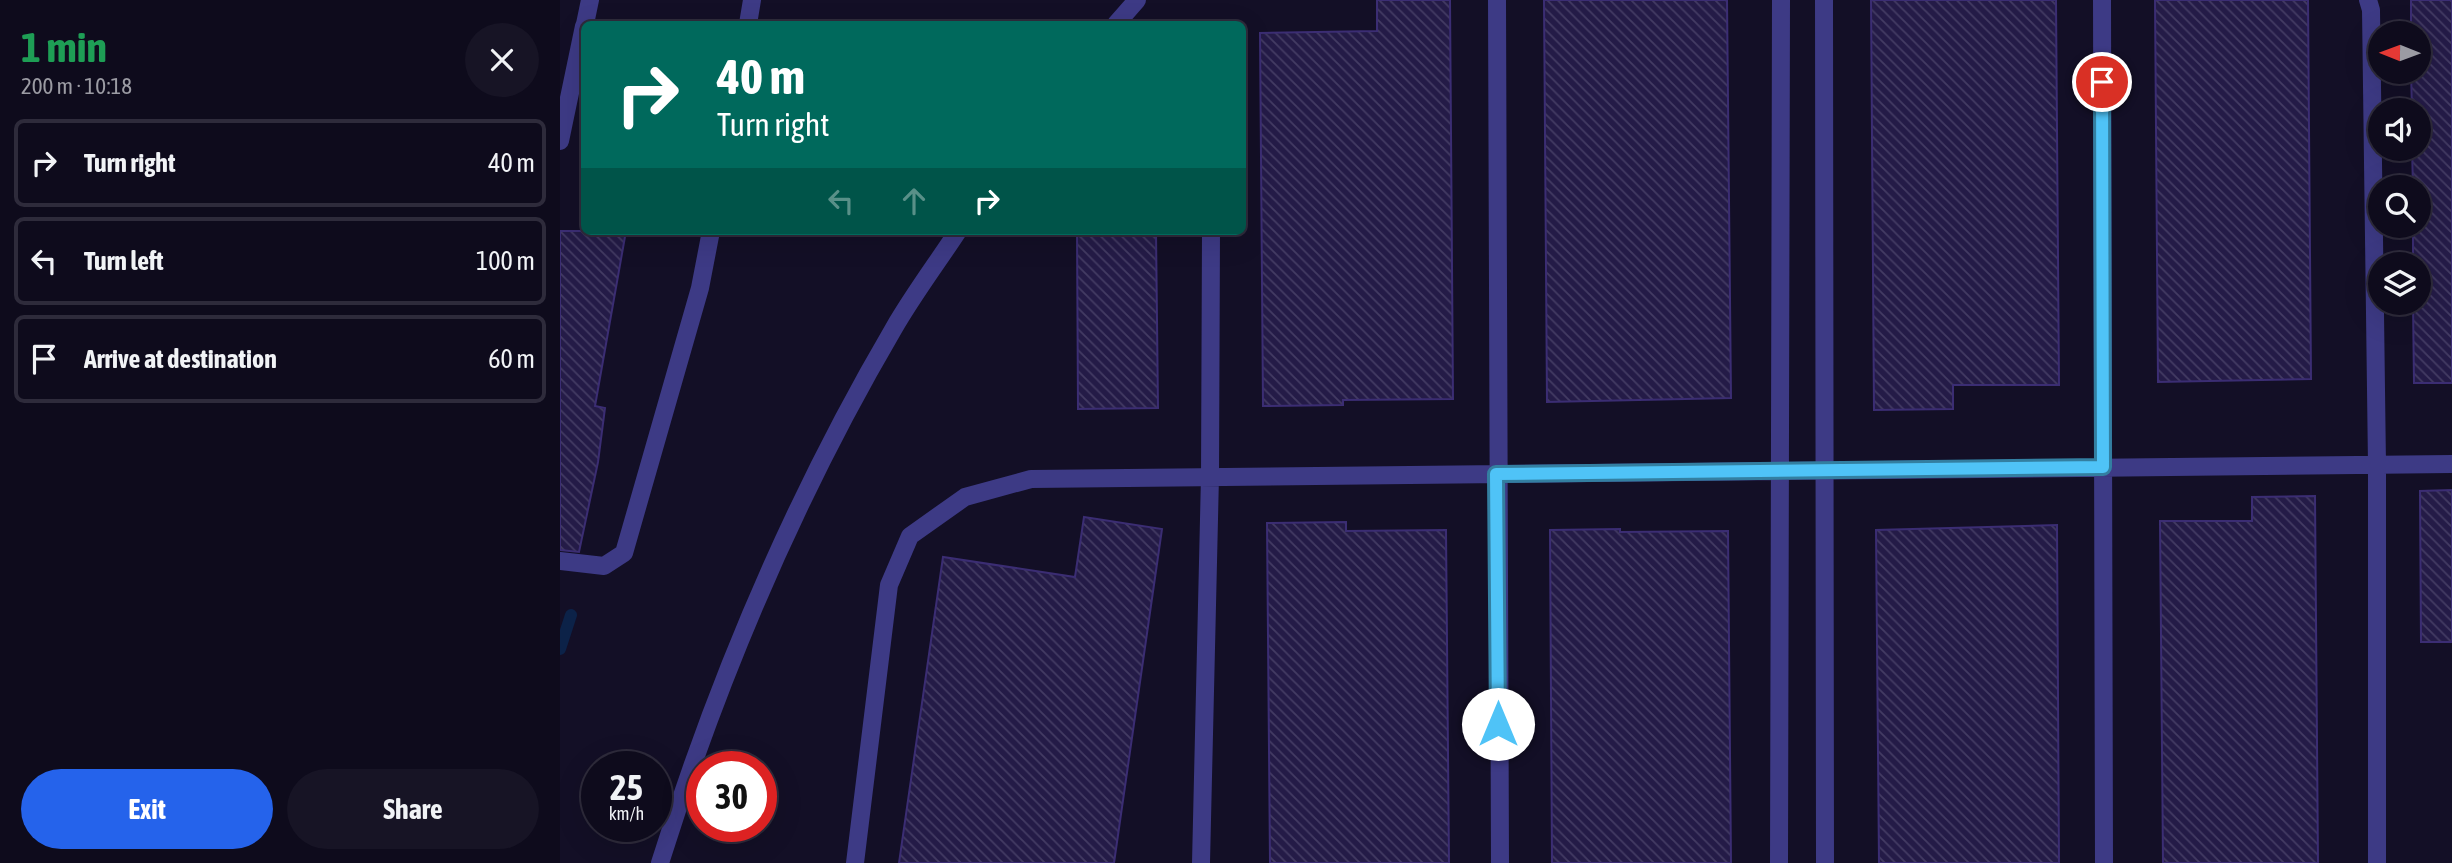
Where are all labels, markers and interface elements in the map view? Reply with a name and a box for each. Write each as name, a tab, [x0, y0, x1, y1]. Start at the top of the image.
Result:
north arrow	[2368, 21, 2431, 84]
map controls	[2368, 21, 2431, 315]
text: 1 min	[21, 23, 107, 71]
button: close	[465, 23, 539, 97]
text: 40 m	[717, 48, 805, 104]
icon: right	[602, 49, 693, 140]
pin	[2072, 52, 2132, 112]
icon: arrive	[2083, 63, 2121, 101]
text: 200 m · 10:18	[21, 73, 132, 99]
button: sound	[2368, 98, 2431, 161]
text: Turn right	[717, 106, 830, 143]
icon: right	[25, 144, 63, 182]
text: Turn right	[84, 148, 175, 178]
text: 40 m	[488, 148, 535, 178]
button: search	[2368, 175, 2431, 238]
icon: left	[822, 182, 860, 220]
icon: ahead	[895, 182, 933, 220]
icon: right	[968, 182, 1006, 220]
icon: left	[25, 242, 63, 280]
text: Turn left	[84, 246, 164, 276]
text: 100 m	[476, 246, 535, 276]
button: layers	[2368, 252, 2431, 315]
icon: arrive	[25, 340, 63, 378]
text: Arrive at destination	[84, 344, 277, 374]
text: 60 m	[488, 344, 535, 374]
position arrow	[1461, 687, 1535, 761]
speed limit sign: 30	[686, 751, 777, 842]
text: 25	[610, 767, 643, 807]
button: Exit	[21, 769, 273, 849]
button: Share	[287, 769, 539, 849]
text: km/h	[609, 803, 644, 824]

